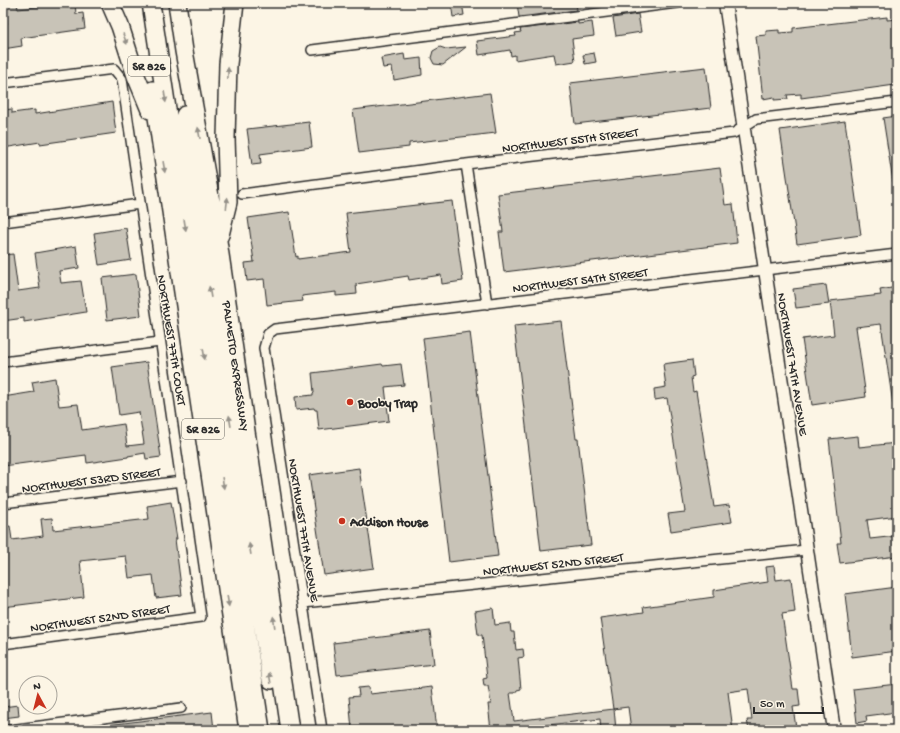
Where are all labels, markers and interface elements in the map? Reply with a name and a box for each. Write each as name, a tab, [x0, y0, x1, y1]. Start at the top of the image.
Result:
one-way arrow	[122, 33, 128, 45]
road number: SR 826	[128, 56, 170, 76]
one-way arrow	[225, 66, 231, 79]
one-way arrow	[162, 91, 168, 103]
street label: NORTHWEST 55TH STREET	[501, 126, 640, 157]
one-way arrow	[196, 127, 202, 139]
one-way arrow	[161, 161, 167, 174]
one-way arrow	[224, 197, 230, 209]
one-way arrow	[182, 219, 188, 232]
street label: NORTHWEST 54TH STREET	[512, 266, 650, 297]
street label: NORTHWEST 77TH COURT	[153, 274, 188, 408]
one-way arrow	[207, 286, 213, 298]
street label: NORTHWEST 74TH AVENUE	[773, 292, 810, 438]
street label: PALMETTO EXPRESSWAY	[218, 299, 251, 433]
one-way arrow	[201, 348, 207, 360]
marker: Booby Trap	[345, 397, 355, 407]
place label: Booby Trap	[357, 397, 418, 413]
one-way arrow	[227, 415, 233, 427]
road number: SR 826	[182, 419, 224, 439]
street label: NORTHWEST 77TH AVENUE	[284, 458, 321, 604]
street label: NORTHWEST 53RD STREET	[21, 465, 163, 497]
one-way arrow	[220, 477, 226, 489]
marker: Addison House	[337, 516, 347, 526]
place label: Addison House	[349, 516, 430, 531]
one-way arrow	[247, 543, 253, 555]
street label: NORTHWEST 52ND STREET	[482, 551, 625, 580]
one-way arrow	[225, 595, 231, 607]
street label: NORTHWEST 52ND STREET	[29, 602, 172, 637]
one-way arrow	[271, 616, 277, 628]
one-way arrow	[267, 672, 273, 684]
north arrow	[18, 675, 58, 715]
text: N	[33, 681, 41, 693]
scale bar	[754, 689, 823, 715]
text: 50 m	[760, 698, 785, 712]

